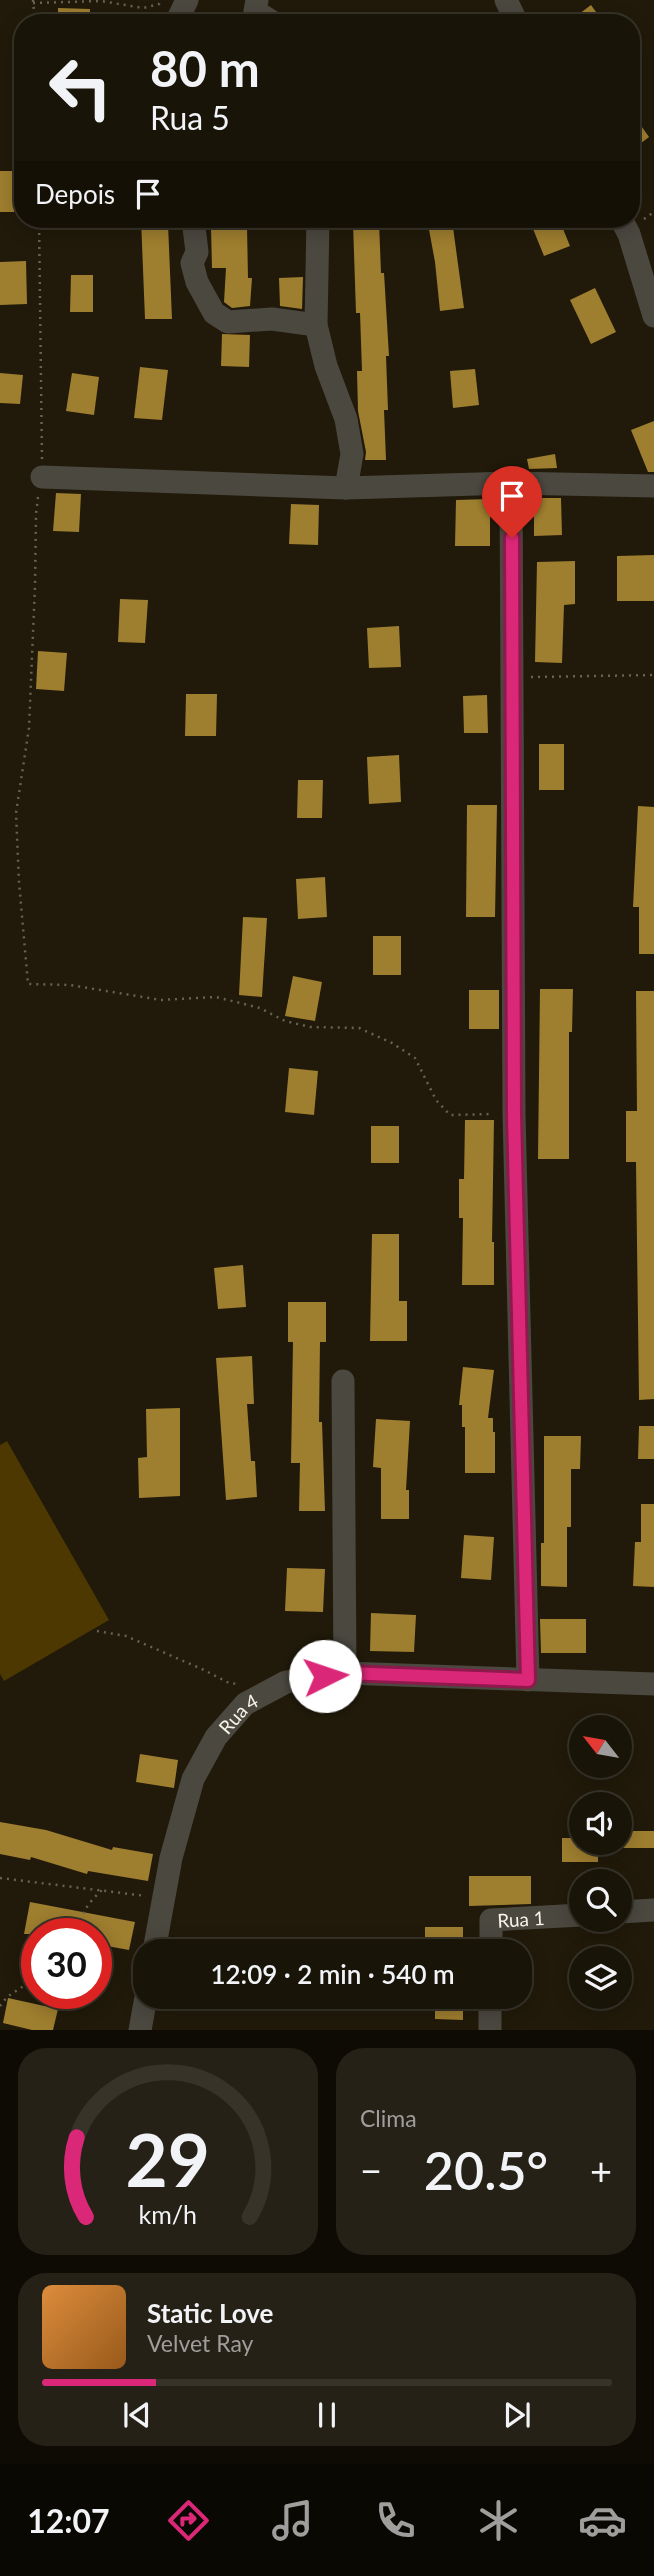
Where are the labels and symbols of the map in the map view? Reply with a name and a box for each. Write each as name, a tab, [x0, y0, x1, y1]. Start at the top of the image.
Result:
pin	[482, 466, 542, 538]
position arrow	[288, 1639, 362, 1713]
street label: Rua 4	[213, 1688, 261, 1738]
north arrow	[569, 1715, 632, 1778]
street label: Rua 1	[497, 1906, 545, 1931]
speed limit sign: 30	[21, 1918, 112, 2009]

